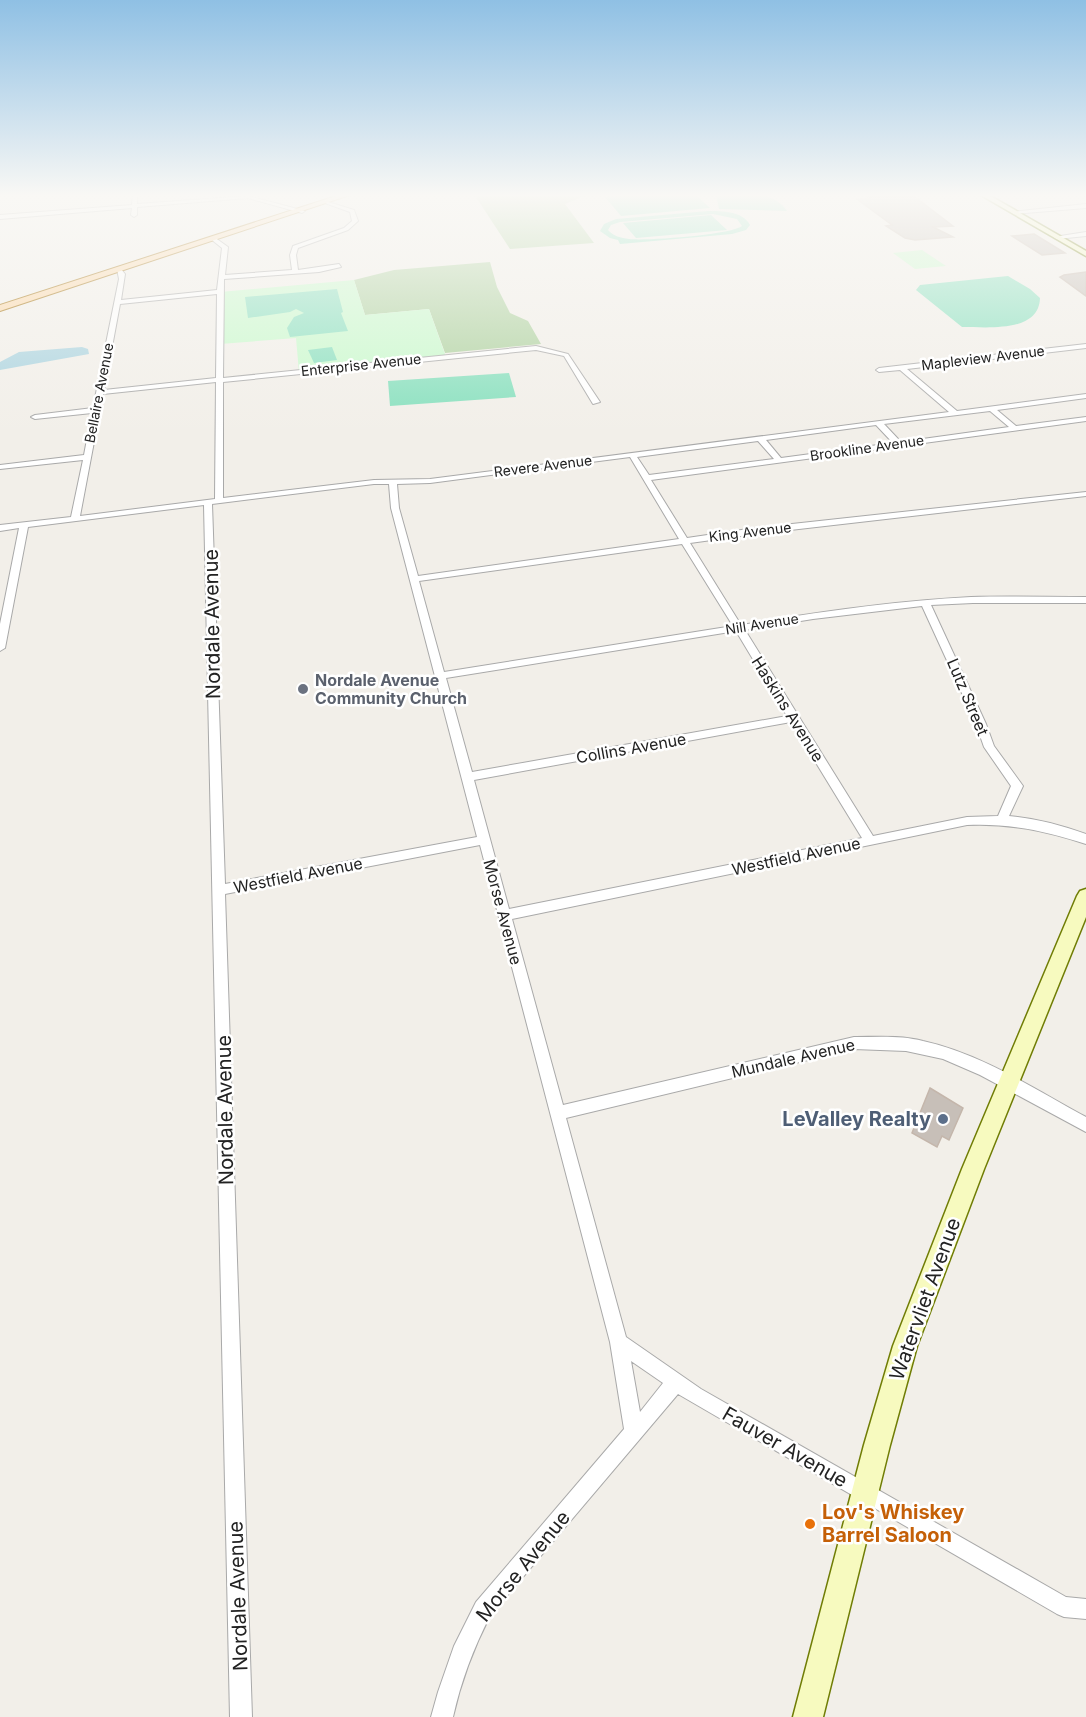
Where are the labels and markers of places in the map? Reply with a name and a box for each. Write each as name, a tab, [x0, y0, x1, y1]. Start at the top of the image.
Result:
place label: Nordale Avenue Community Church	[315, 670, 467, 708]
marker: Nordale Avenue Community Church	[296, 682, 310, 696]
place label: LeValley Realty	[782, 1107, 931, 1131]
marker: LeValley Realty	[936, 1112, 950, 1126]
place label: Lov's Whiskey Barrel Saloon	[822, 1500, 964, 1547]
marker: Lov's Whiskey Barrel Saloon	[803, 1517, 817, 1531]

